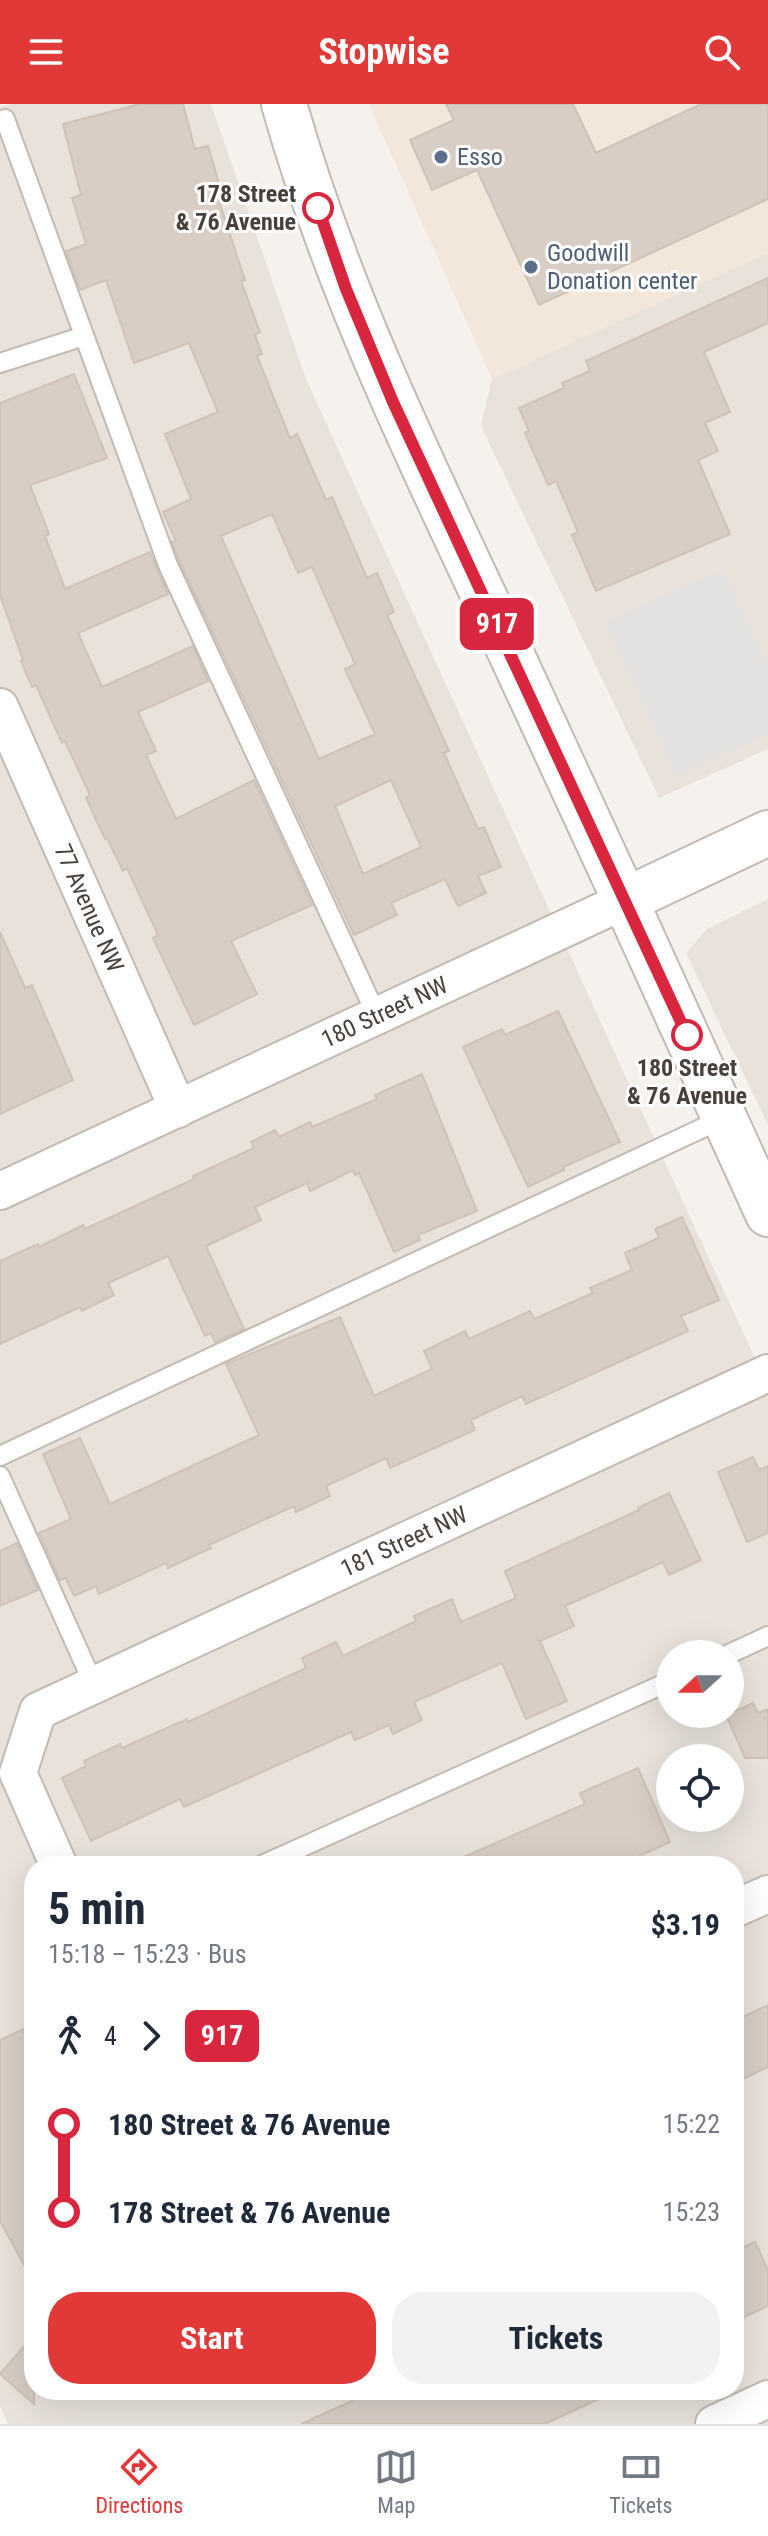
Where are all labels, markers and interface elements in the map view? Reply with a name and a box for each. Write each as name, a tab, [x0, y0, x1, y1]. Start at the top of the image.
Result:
icon: menu	[24, 30, 68, 74]
icon: search	[700, 30, 744, 74]
text: Stopwise	[318, 31, 450, 73]
place label: Esso	[457, 143, 503, 171]
marker: Esso	[432, 148, 450, 166]
place label: 178 Street & 76 Avenue	[176, 180, 296, 236]
marker: 178 Street & 76 Avenue	[303, 193, 333, 223]
place label: Goodwill Donation center	[547, 239, 697, 295]
marker: Goodwill Donation center	[522, 258, 540, 276]
line badge: 917	[451, 598, 543, 650]
text: 917	[476, 607, 518, 640]
street label: 77 Avenue NW	[49, 840, 130, 976]
street label: 180 Street NW	[317, 971, 452, 1054]
marker: 180 Street & 76 Avenue	[672, 1020, 702, 1050]
place label: 180 Street & 76 Avenue	[627, 1054, 747, 1110]
street label: 181 Street NW	[336, 1500, 472, 1583]
north arrow	[656, 1640, 744, 1728]
map controls	[656, 1640, 744, 1832]
button: locate	[656, 1744, 744, 1832]
text: 5 min	[48, 1883, 146, 1935]
text: $3.19	[651, 1907, 720, 1942]
text: 15:18 – 15:23 · Bus	[48, 1939, 247, 1969]
icon: walk	[48, 2014, 92, 2058]
icon: forward	[129, 2014, 173, 2058]
text: 917	[201, 2019, 243, 2052]
text: 4	[104, 2021, 117, 2051]
text: 180 Street & 76 Avenue	[108, 2107, 390, 2142]
text: 15:22	[663, 2109, 720, 2139]
text: 178 Street & 76 Avenue	[108, 2195, 390, 2230]
text: 15:23	[663, 2197, 720, 2227]
button: Start	[48, 2292, 376, 2384]
button: Tickets	[392, 2292, 720, 2384]
tab: Directions	[95, 2445, 183, 2518]
tab: Map	[374, 2445, 418, 2518]
tab: Tickets	[609, 2445, 673, 2518]

